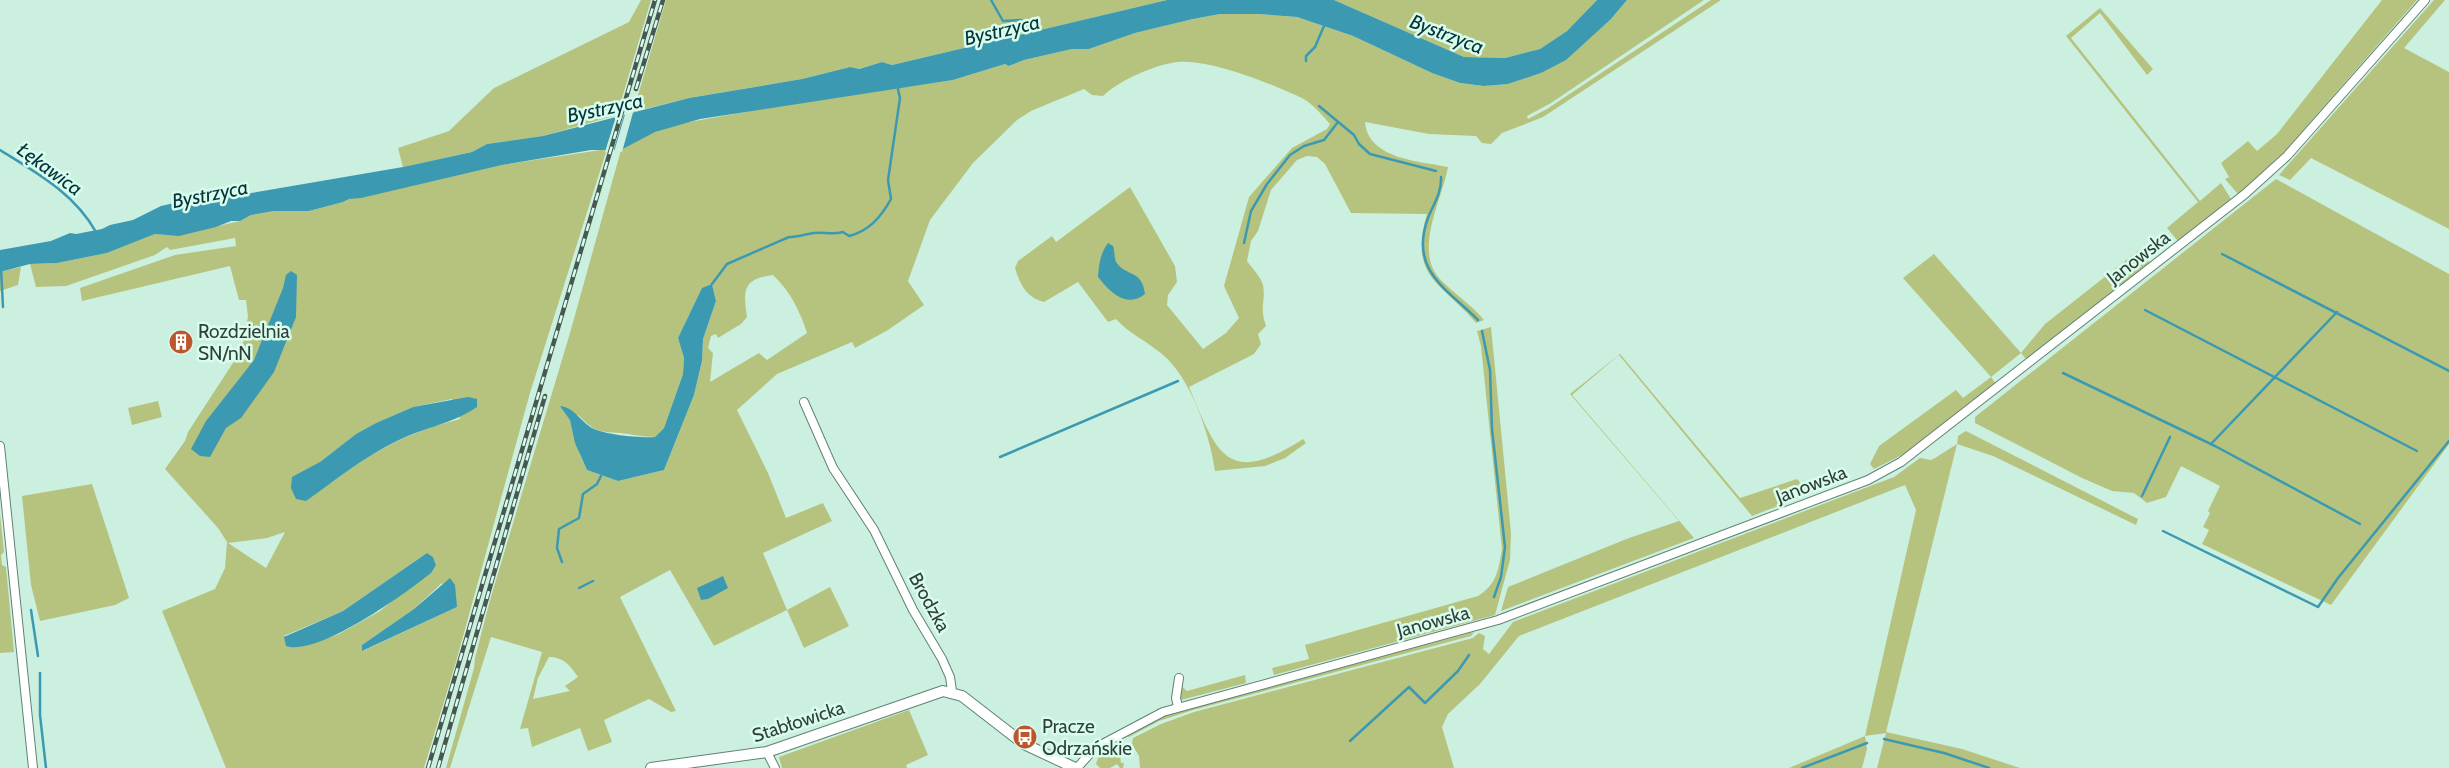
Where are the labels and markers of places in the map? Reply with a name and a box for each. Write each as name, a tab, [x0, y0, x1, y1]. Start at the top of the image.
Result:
place label: Rozdzielnia SN/nN	[198, 320, 290, 365]
building icon: Rozdzielnia SN/nN	[168, 329, 194, 355]
place label: Pracze Odrzańskie	[1042, 715, 1132, 760]
bus stop icon: Pracze Odrzańskie	[1012, 724, 1038, 750]

